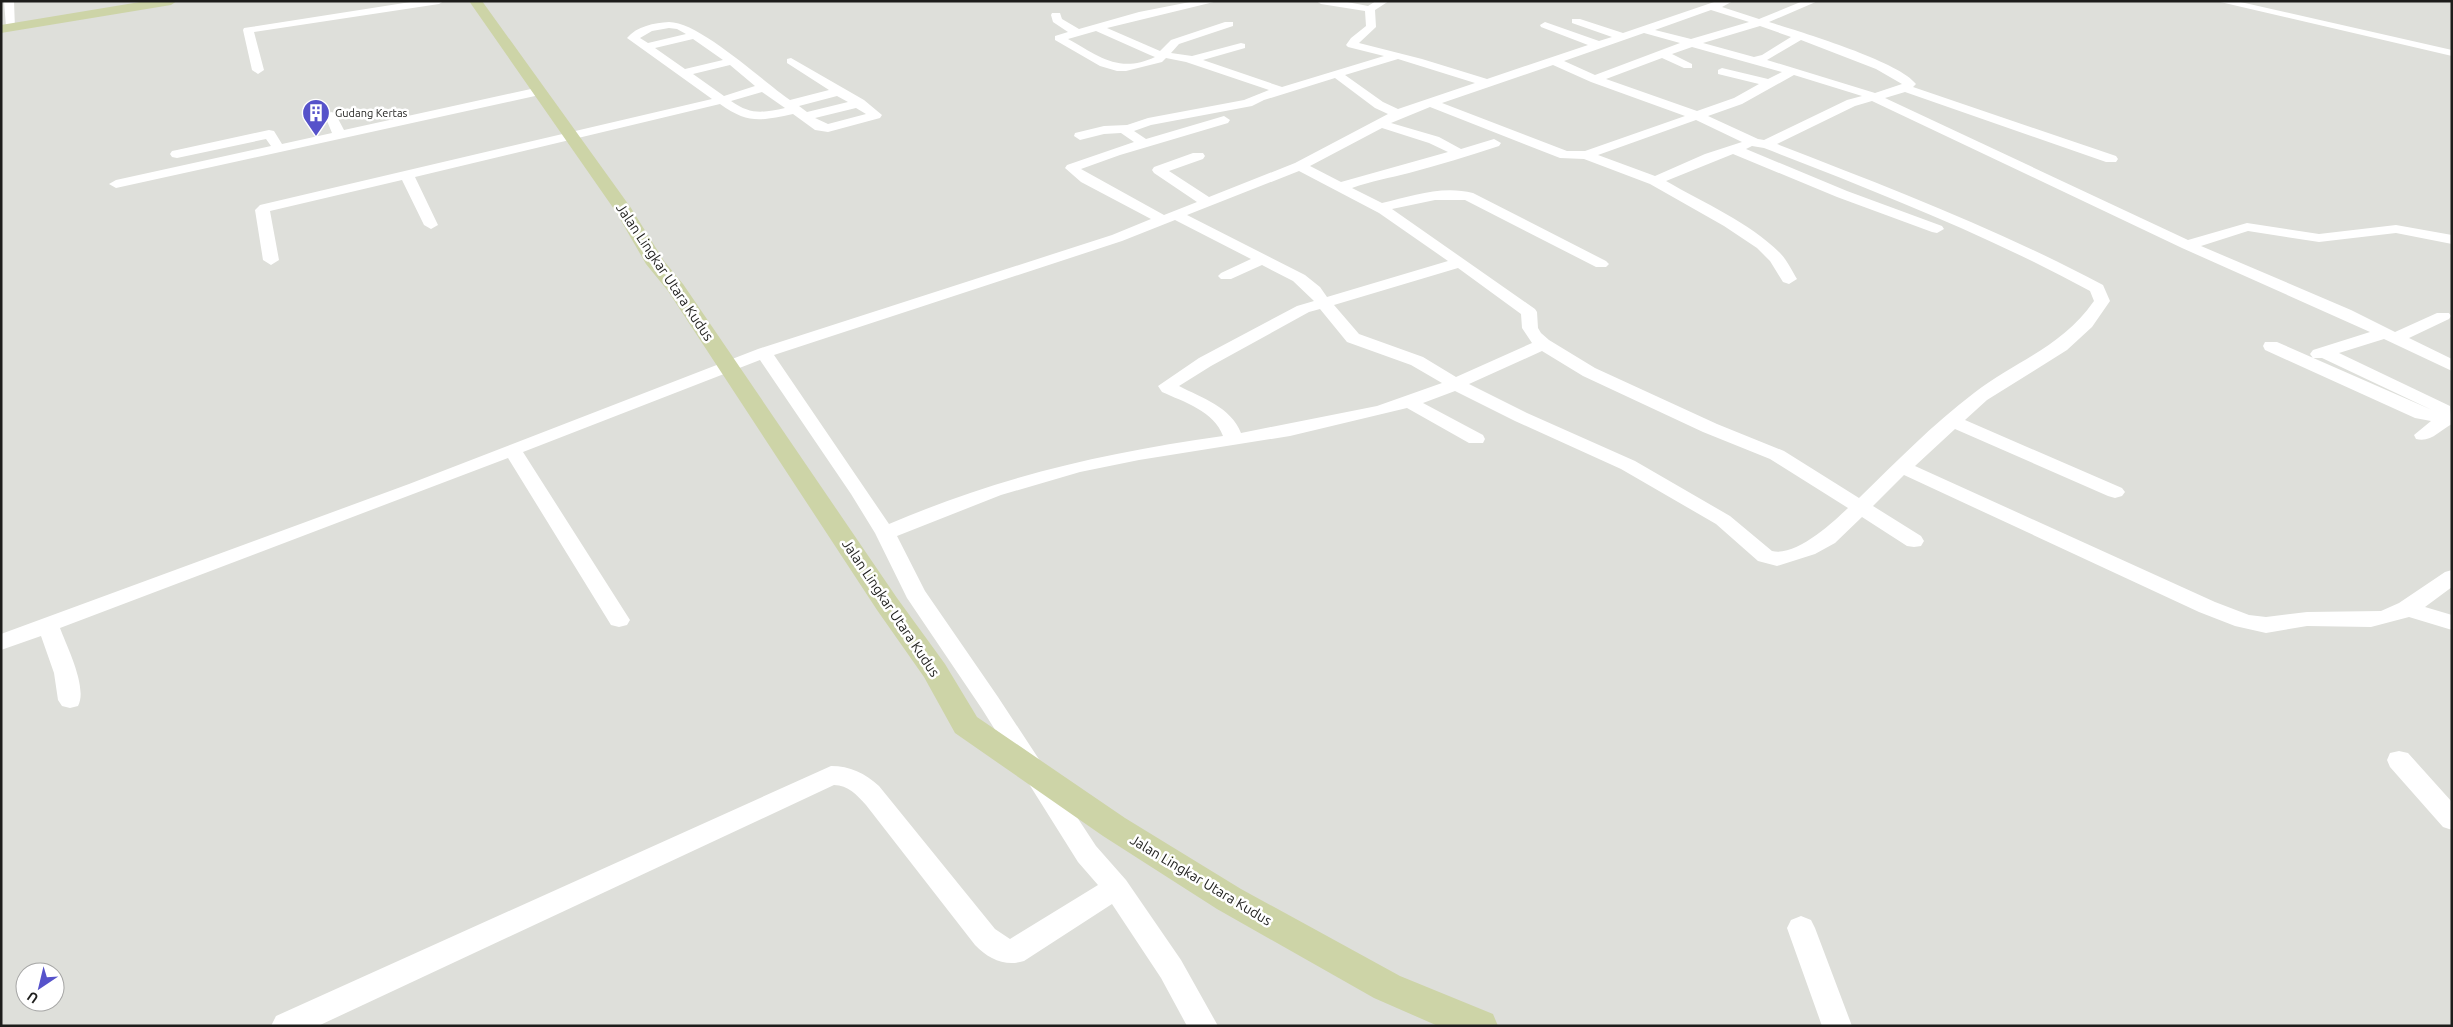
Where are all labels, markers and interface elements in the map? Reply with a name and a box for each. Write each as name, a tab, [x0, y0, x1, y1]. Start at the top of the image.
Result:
building icon: Gudang Kertas	[301, 98, 331, 137]
place label: Gudang Kertas	[335, 107, 408, 119]
street label: Jalan Lingkar Utara Kudus	[613, 200, 717, 344]
street label: Jalan Lingkar Utara Kudus	[839, 536, 943, 680]
street label: Jalan Lingkar Utara Kudus	[1127, 831, 1275, 929]
north arrow	[15, 962, 65, 1012]
text: U	[24, 988, 41, 1007]

